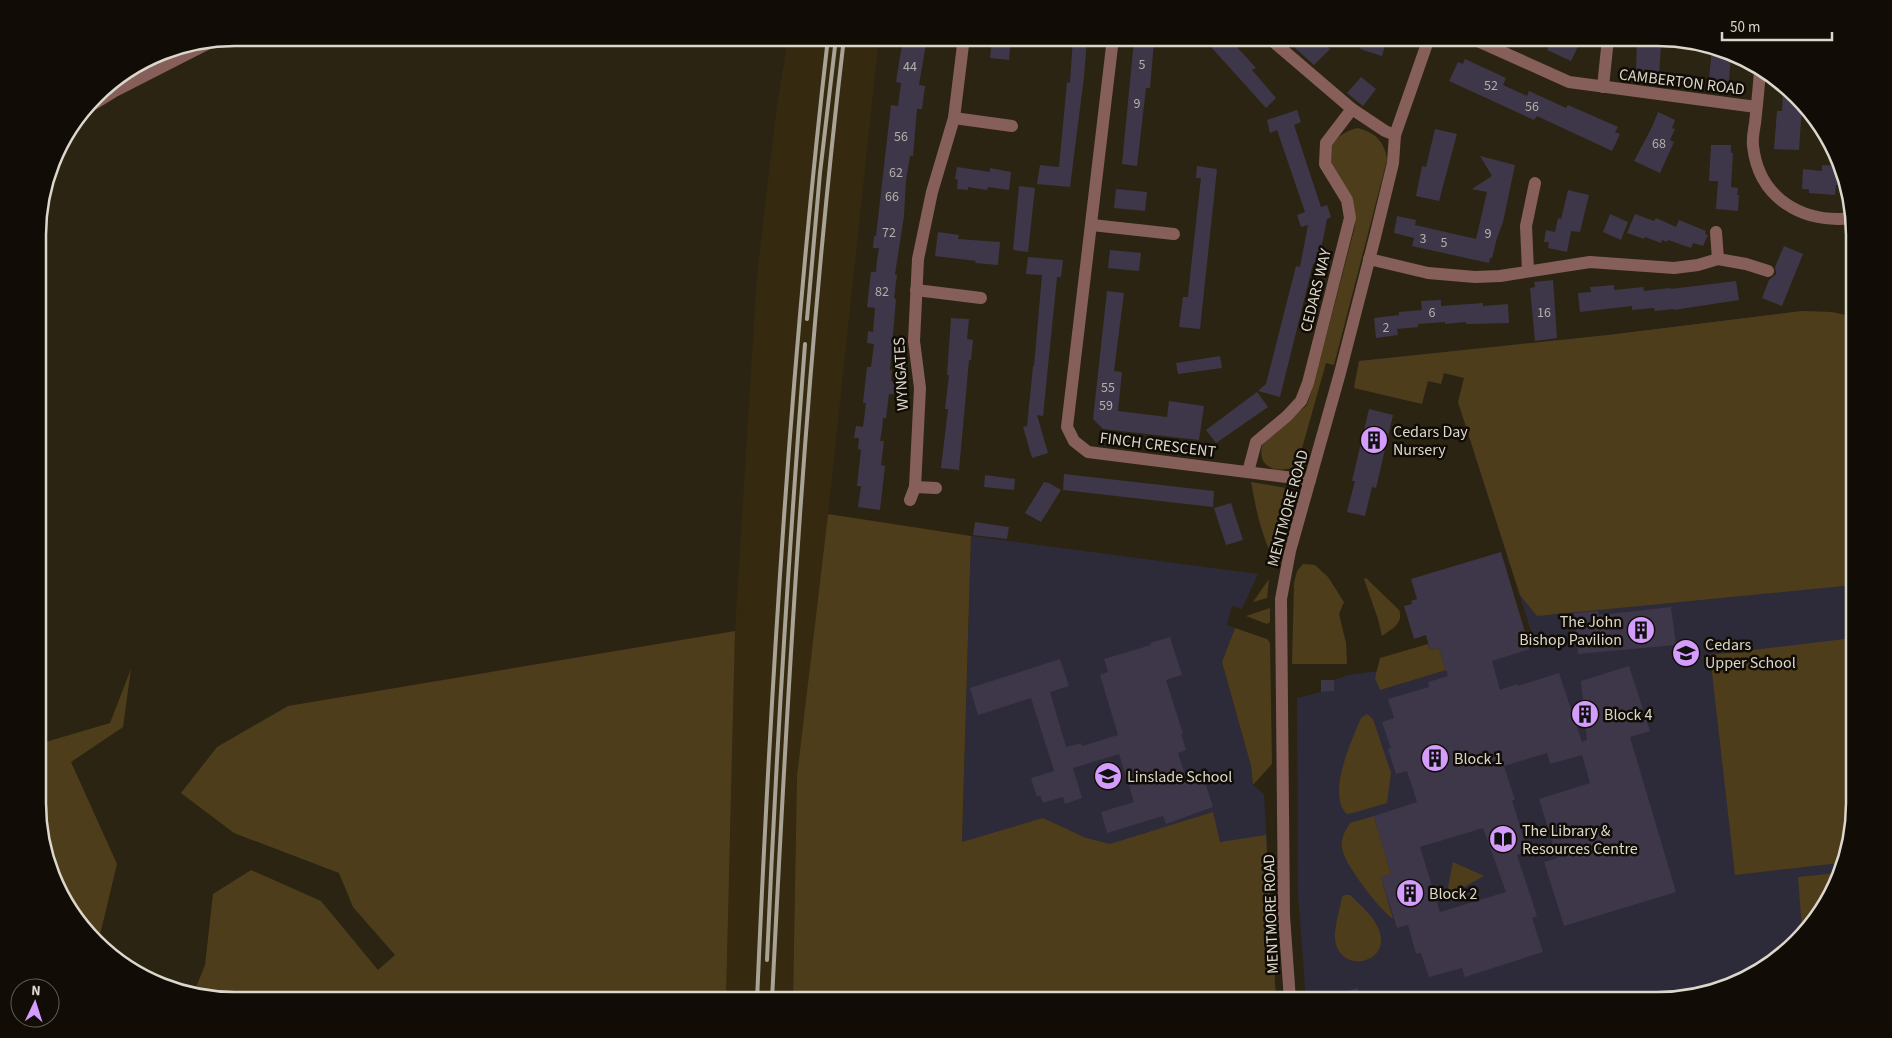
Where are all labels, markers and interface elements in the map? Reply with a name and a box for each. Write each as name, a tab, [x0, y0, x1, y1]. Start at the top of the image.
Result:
scale bar	[1722, 10, 1832, 42]
text: 50 m	[1730, 17, 1760, 38]
house number: 5	[1139, 55, 1146, 75]
house number: 44	[903, 57, 917, 77]
street label: CAMBERTON ROAD	[1618, 63, 1746, 101]
house number: 52	[1484, 76, 1498, 96]
house number: 9	[1134, 94, 1141, 114]
house number: 56	[1525, 97, 1539, 117]
house number: 56	[894, 127, 908, 147]
house number: 68	[1652, 134, 1666, 154]
house number: 62	[889, 163, 903, 183]
house number: 66	[885, 187, 899, 207]
house number: 72	[882, 223, 896, 243]
house number: 9	[1485, 224, 1492, 244]
house number: 3	[1420, 229, 1427, 249]
house number: 5	[1441, 233, 1448, 253]
street label: CEDARS WAY	[1295, 246, 1337, 334]
house number: 82	[875, 282, 889, 302]
house number: 6	[1429, 303, 1436, 323]
house number: 16	[1537, 303, 1551, 323]
house number: 2	[1383, 318, 1390, 338]
street label: WYNGATES	[888, 337, 914, 411]
house number: 55	[1101, 378, 1115, 398]
house number: 59	[1099, 396, 1113, 416]
place label: Cedars Day Nursery	[1393, 421, 1468, 461]
building icon: Cedars Day Nursery	[1359, 425, 1389, 455]
street label: FINCH CRESCENT	[1098, 427, 1218, 463]
street label: MENTMORE ROAD	[1262, 447, 1314, 569]
place label: The John Bishop Pavilion	[1519, 611, 1622, 651]
building icon: The John Bishop Pavilion	[1626, 615, 1656, 645]
place label: Cedars Upper School	[1705, 634, 1796, 674]
school or university icon: Cedars Upper School	[1671, 638, 1701, 668]
building icon: Block 4	[1570, 699, 1600, 729]
place label: Block 4	[1604, 704, 1653, 726]
building icon: Block 1	[1420, 743, 1450, 773]
place label: Block 1	[1454, 748, 1503, 770]
school or university icon: Linslade School	[1093, 761, 1123, 791]
place label: Linslade School	[1127, 766, 1232, 788]
place label: The Library & Resources Centre	[1522, 820, 1638, 860]
library icon: The Library & Resources Centre	[1488, 824, 1518, 854]
street label: MENTMORE ROAD	[1258, 853, 1284, 974]
building icon: Block 2	[1395, 878, 1425, 908]
place label: Block 2	[1429, 883, 1478, 905]
north arrow	[10, 978, 60, 1028]
text: N	[30, 981, 41, 1001]

